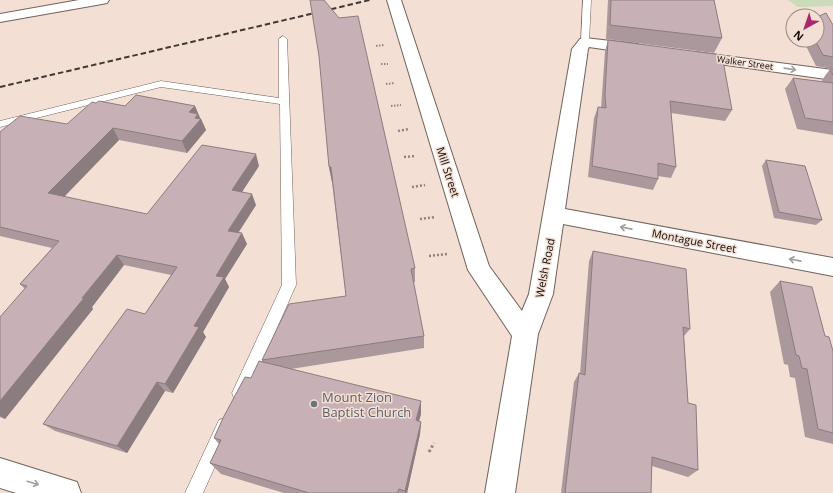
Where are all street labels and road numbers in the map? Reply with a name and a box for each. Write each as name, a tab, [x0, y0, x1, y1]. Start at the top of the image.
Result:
street label: Walker Street	[716, 52, 774, 73]
street label: Mill Street	[433, 145, 464, 199]
street label: Montague Street	[651, 225, 738, 256]
street label: Welsh Road	[531, 237, 558, 299]

